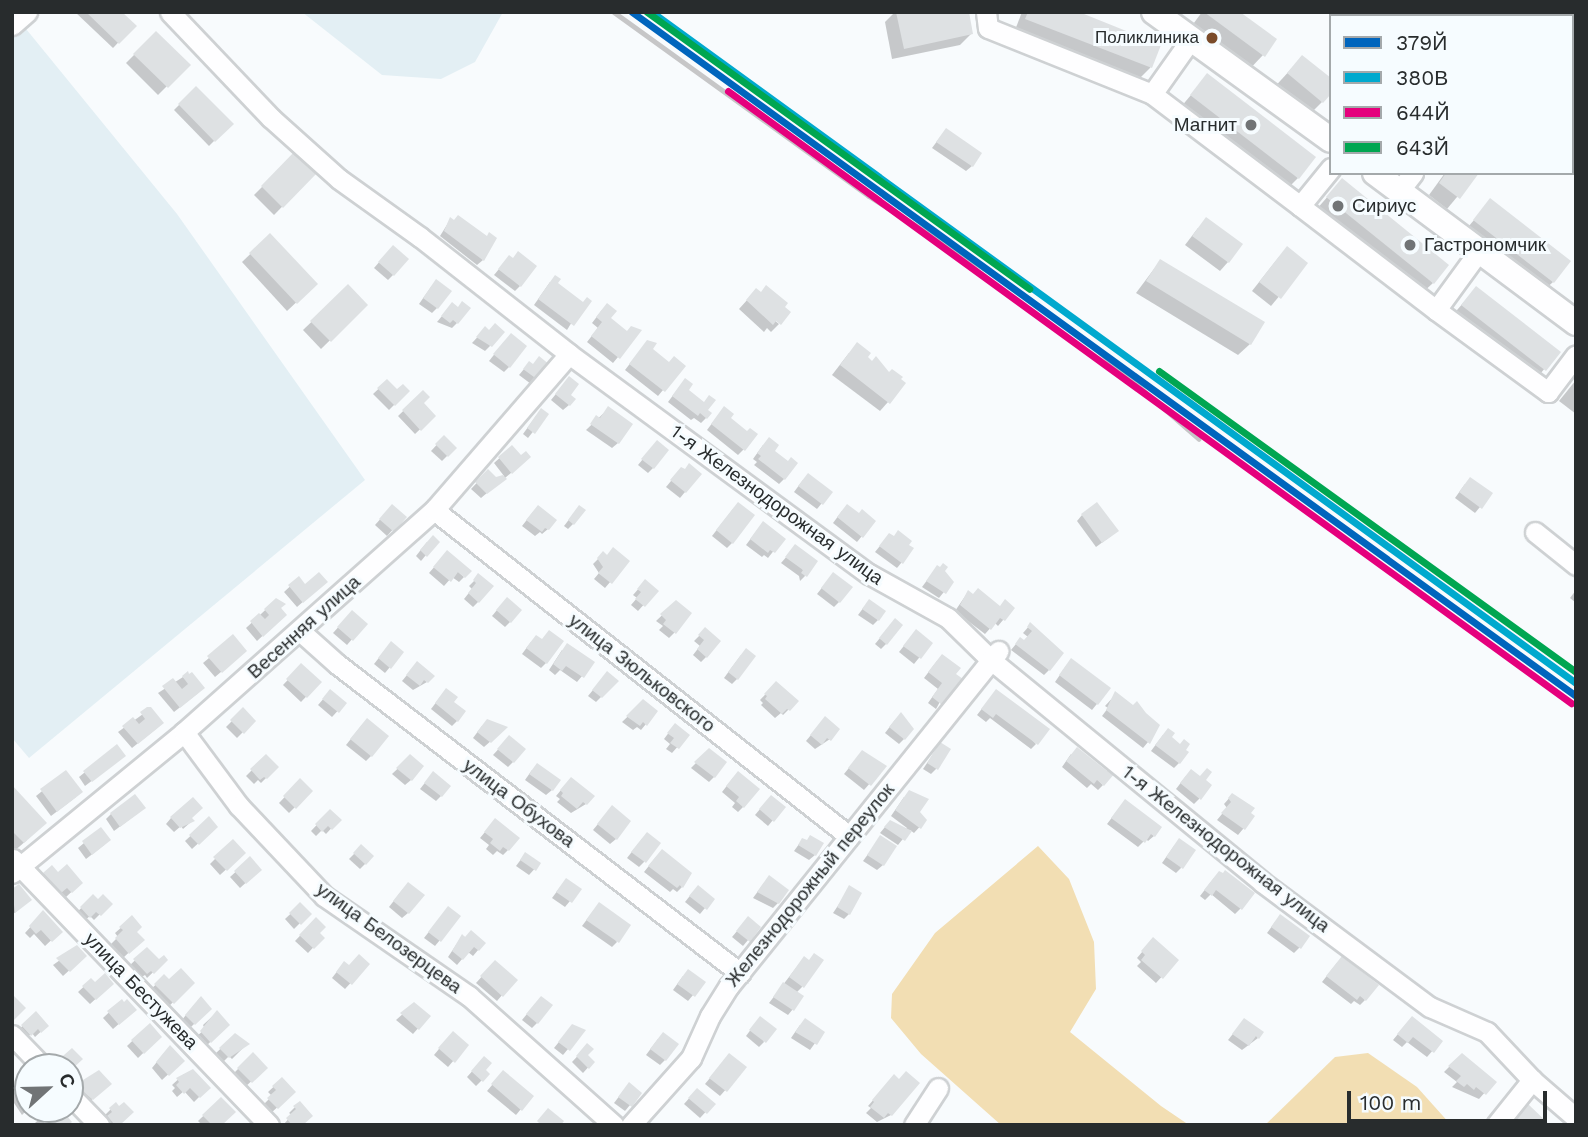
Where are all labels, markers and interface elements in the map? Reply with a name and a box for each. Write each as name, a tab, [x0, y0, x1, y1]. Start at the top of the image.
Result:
legend	[1329, 14, 1574, 175]
place label: Поликлиника	[1095, 28, 1199, 48]
text: 379Й	[1396, 30, 1447, 55]
marker: Поликлиника	[1205, 31, 1219, 45]
text: 380В	[1396, 65, 1448, 90]
text: 644Й	[1396, 100, 1450, 125]
place label: Магнит	[1174, 114, 1237, 136]
marker: Магнит	[1243, 117, 1259, 133]
text: 643Й	[1396, 135, 1449, 160]
place label: Сириус	[1352, 195, 1416, 217]
marker: Сириус	[1330, 198, 1346, 214]
place label: Гастрономчик	[1424, 234, 1546, 256]
marker: Гастрономчик	[1402, 237, 1418, 253]
street label: 1-я Железнодорожная улица	[666, 420, 888, 590]
street label: Весенняя улица	[243, 570, 365, 684]
street label: улица Зюльковского	[564, 609, 720, 737]
street label: улица Обухова	[459, 754, 579, 852]
street label: 1-я Железнодорожная улица	[1118, 761, 1334, 937]
street label: Железнодорожный переулок	[721, 779, 899, 991]
street label: улица Белозерцева	[312, 878, 466, 998]
street label: улица Бестужева	[79, 928, 203, 1054]
north arrow	[14, 1053, 84, 1123]
text: С	[54, 1070, 80, 1091]
scale bar	[1350, 1078, 1550, 1122]
text: 100 m	[1360, 1090, 1422, 1115]

